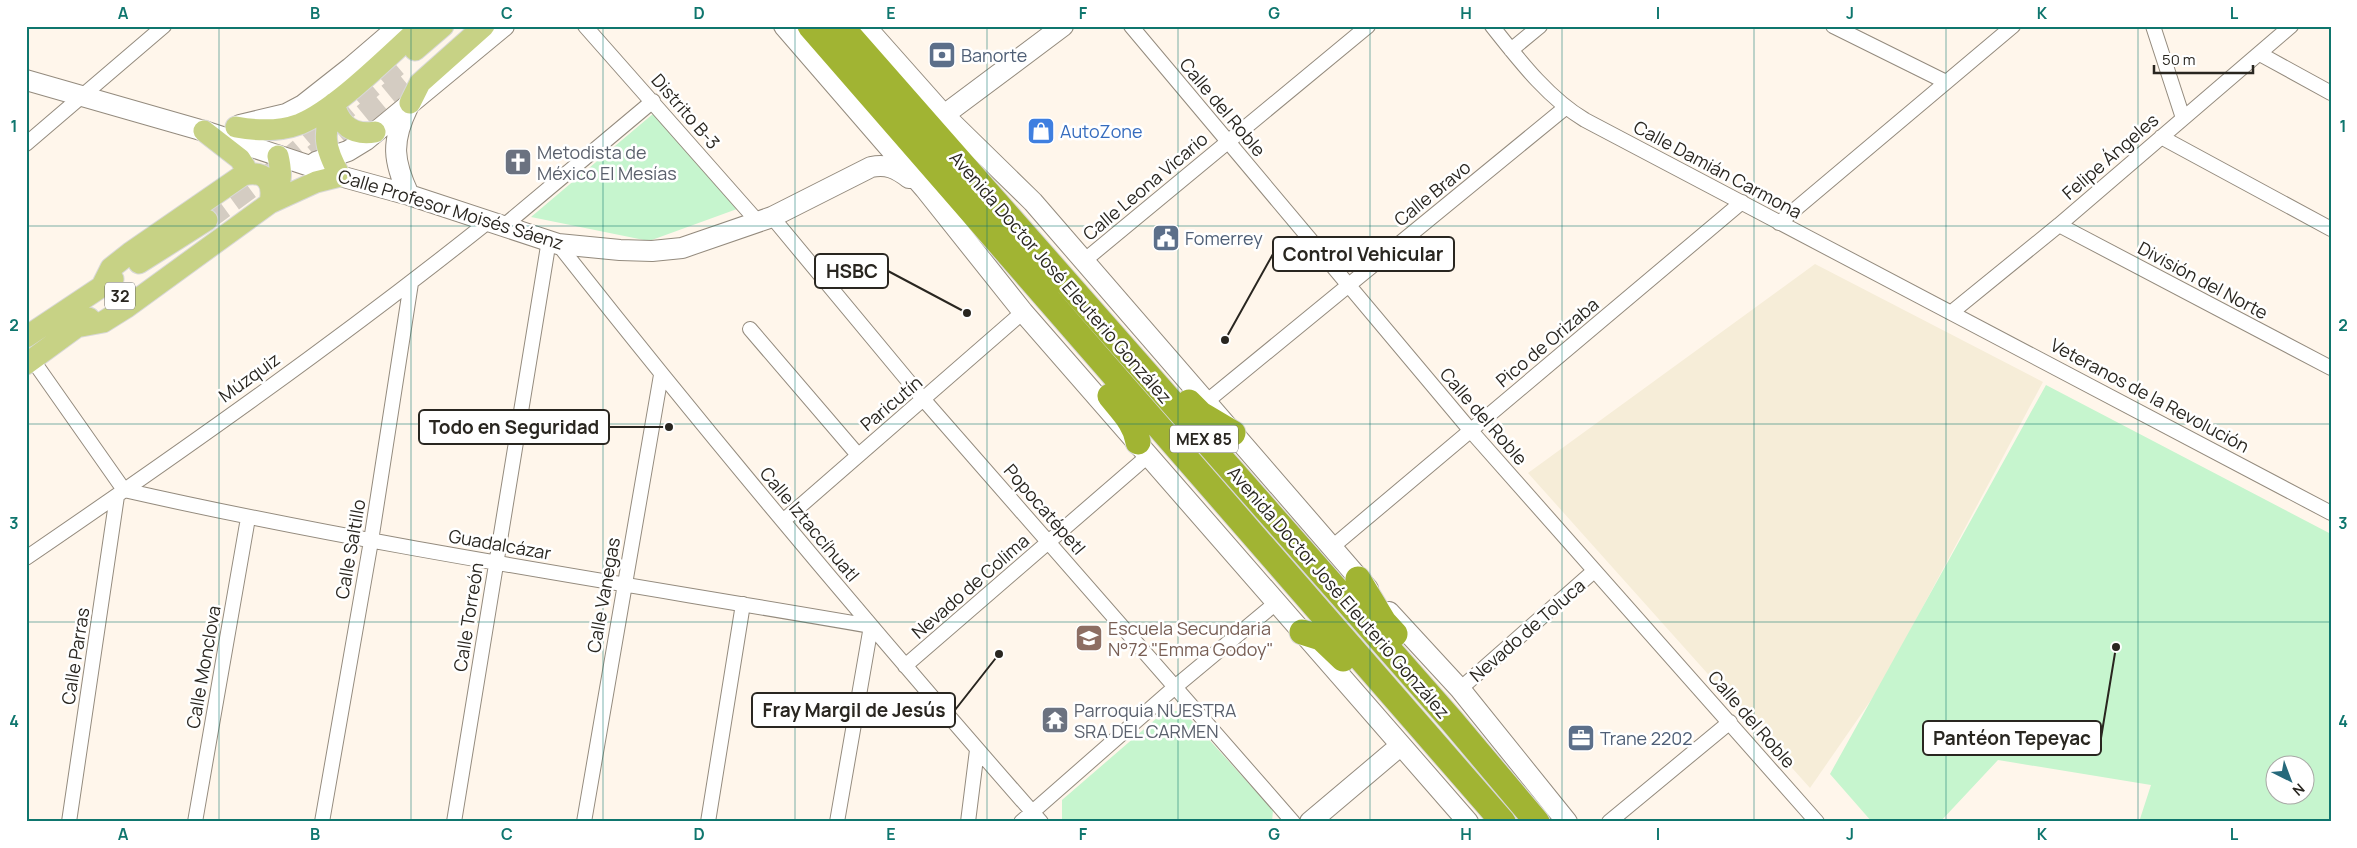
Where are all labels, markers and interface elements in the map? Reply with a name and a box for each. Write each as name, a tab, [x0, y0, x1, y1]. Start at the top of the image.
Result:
text: A	[118, 2, 129, 24]
text: B	[310, 2, 320, 24]
text: C	[501, 2, 513, 24]
text: D	[693, 2, 705, 24]
text: E	[886, 2, 896, 24]
text: F	[1079, 2, 1088, 24]
text: G	[1268, 2, 1280, 24]
text: H	[1460, 2, 1472, 24]
text: I	[1656, 2, 1660, 24]
text: J	[1846, 2, 1854, 24]
text: K	[2037, 2, 2048, 24]
text: L	[2230, 2, 2239, 24]
bank icon: Banorte	[927, 40, 957, 70]
scale bar	[2154, 42, 2253, 74]
place label: Banorte	[961, 43, 1027, 67]
text: 50 m	[2162, 49, 2196, 70]
street label: Calle del Roble	[1175, 53, 1271, 161]
street label: Distrito B-3	[647, 68, 725, 154]
street label: Felipe Ángeles	[2057, 108, 2163, 204]
street label: Calle Damián Carmona	[1630, 114, 1806, 224]
text: 1	[10, 115, 18, 137]
text: 1	[2339, 115, 2347, 137]
shop icon: AutoZone	[1026, 116, 1056, 146]
place label: AutoZone	[1060, 119, 1142, 143]
street label: Calle Leona Vicario	[1078, 127, 1212, 245]
place label: Metodista de México El Mesías	[537, 140, 677, 185]
street label: Avenida Doctor José Eleuterio González	[945, 146, 1177, 408]
church icon: Metodista de México El Mesías	[503, 147, 533, 177]
street label: Calle Bravo	[1389, 155, 1475, 231]
street label: Calle Profesor Moisés Sáenz	[335, 163, 567, 255]
public building icon: Fomerrey	[1151, 223, 1181, 253]
place label: Fomerrey	[1185, 226, 1263, 250]
street label: División del Norte	[2134, 236, 2272, 324]
callout: Control Vehicular	[1273, 237, 1454, 271]
text: Control Vehicular	[1283, 241, 1444, 267]
callout: HSBC	[815, 254, 888, 288]
text: HSBC	[826, 258, 878, 284]
road number: 32	[105, 282, 135, 310]
street label: Pico de Orizaba	[1491, 292, 1603, 392]
text: 2	[9, 314, 19, 336]
text: 2	[2338, 314, 2348, 336]
street label: Veteranos de la Revolución	[2046, 332, 2254, 458]
street label: Múzquiz	[214, 347, 284, 407]
street label: Calle del Roble	[1435, 362, 1533, 470]
street label: Paricutín	[855, 370, 927, 436]
callout: Todo en Seguridad	[419, 410, 609, 444]
text: Todo en Seguridad	[429, 414, 599, 440]
road number: MEX 85	[1170, 426, 1238, 452]
street label: Popocatépetl	[999, 459, 1091, 559]
street label: Avenida Doctor José Eleuterio González	[1223, 461, 1455, 723]
street label: Calle Iztaccíhuatl	[755, 462, 865, 586]
street label: Calle Saltillo	[329, 497, 371, 601]
text: 3	[9, 512, 19, 534]
text: 3	[2338, 512, 2348, 534]
street label: Guadalcázar	[447, 523, 554, 565]
street label: Nevado de Colima	[906, 528, 1034, 644]
street label: Calle Vanegas	[581, 535, 625, 655]
street label: Calle Torreón	[448, 561, 488, 673]
street label: Nevado de Toluca	[1464, 573, 1590, 687]
street label: Calle Monclova	[180, 604, 226, 730]
street label: Calle Parras	[55, 606, 95, 706]
place label: Escuela Secundaria N°72 "Emma Godoy"	[1108, 616, 1274, 661]
school or university icon: Escuela Secundaria N°72 "Emma Godoy"	[1074, 623, 1104, 653]
street label: Calle del Roble	[1703, 665, 1801, 773]
callout: Fray Margil de Jesús	[752, 693, 955, 727]
text: Fray Margil de Jesús	[762, 697, 946, 723]
place label: Parroquia NUESTRA SRA DEL CARMEN	[1074, 698, 1237, 743]
temple icon: Parroquia NUESTRA SRA DEL CARMEN	[1040, 705, 1070, 735]
text: 4	[9, 710, 19, 732]
text: 4	[2338, 710, 2348, 732]
callout: Pantéon Tepeyac	[1923, 721, 2101, 755]
office icon: Trane 2202	[1566, 723, 1596, 753]
text: Pantéon Tepeyac	[1933, 725, 2091, 751]
place label: Trane 2202	[1600, 726, 1692, 750]
north arrow	[2264, 756, 2314, 806]
text: N	[2289, 780, 2309, 800]
text: A	[118, 823, 129, 845]
text: B	[310, 823, 320, 845]
text: C	[501, 823, 513, 845]
text: D	[693, 823, 705, 845]
text: E	[886, 823, 896, 845]
text: F	[1079, 823, 1088, 845]
text: G	[1268, 823, 1280, 845]
text: H	[1460, 823, 1472, 845]
text: I	[1656, 823, 1660, 845]
text: J	[1846, 823, 1854, 845]
text: K	[2037, 823, 2048, 845]
text: L	[2230, 823, 2239, 845]

